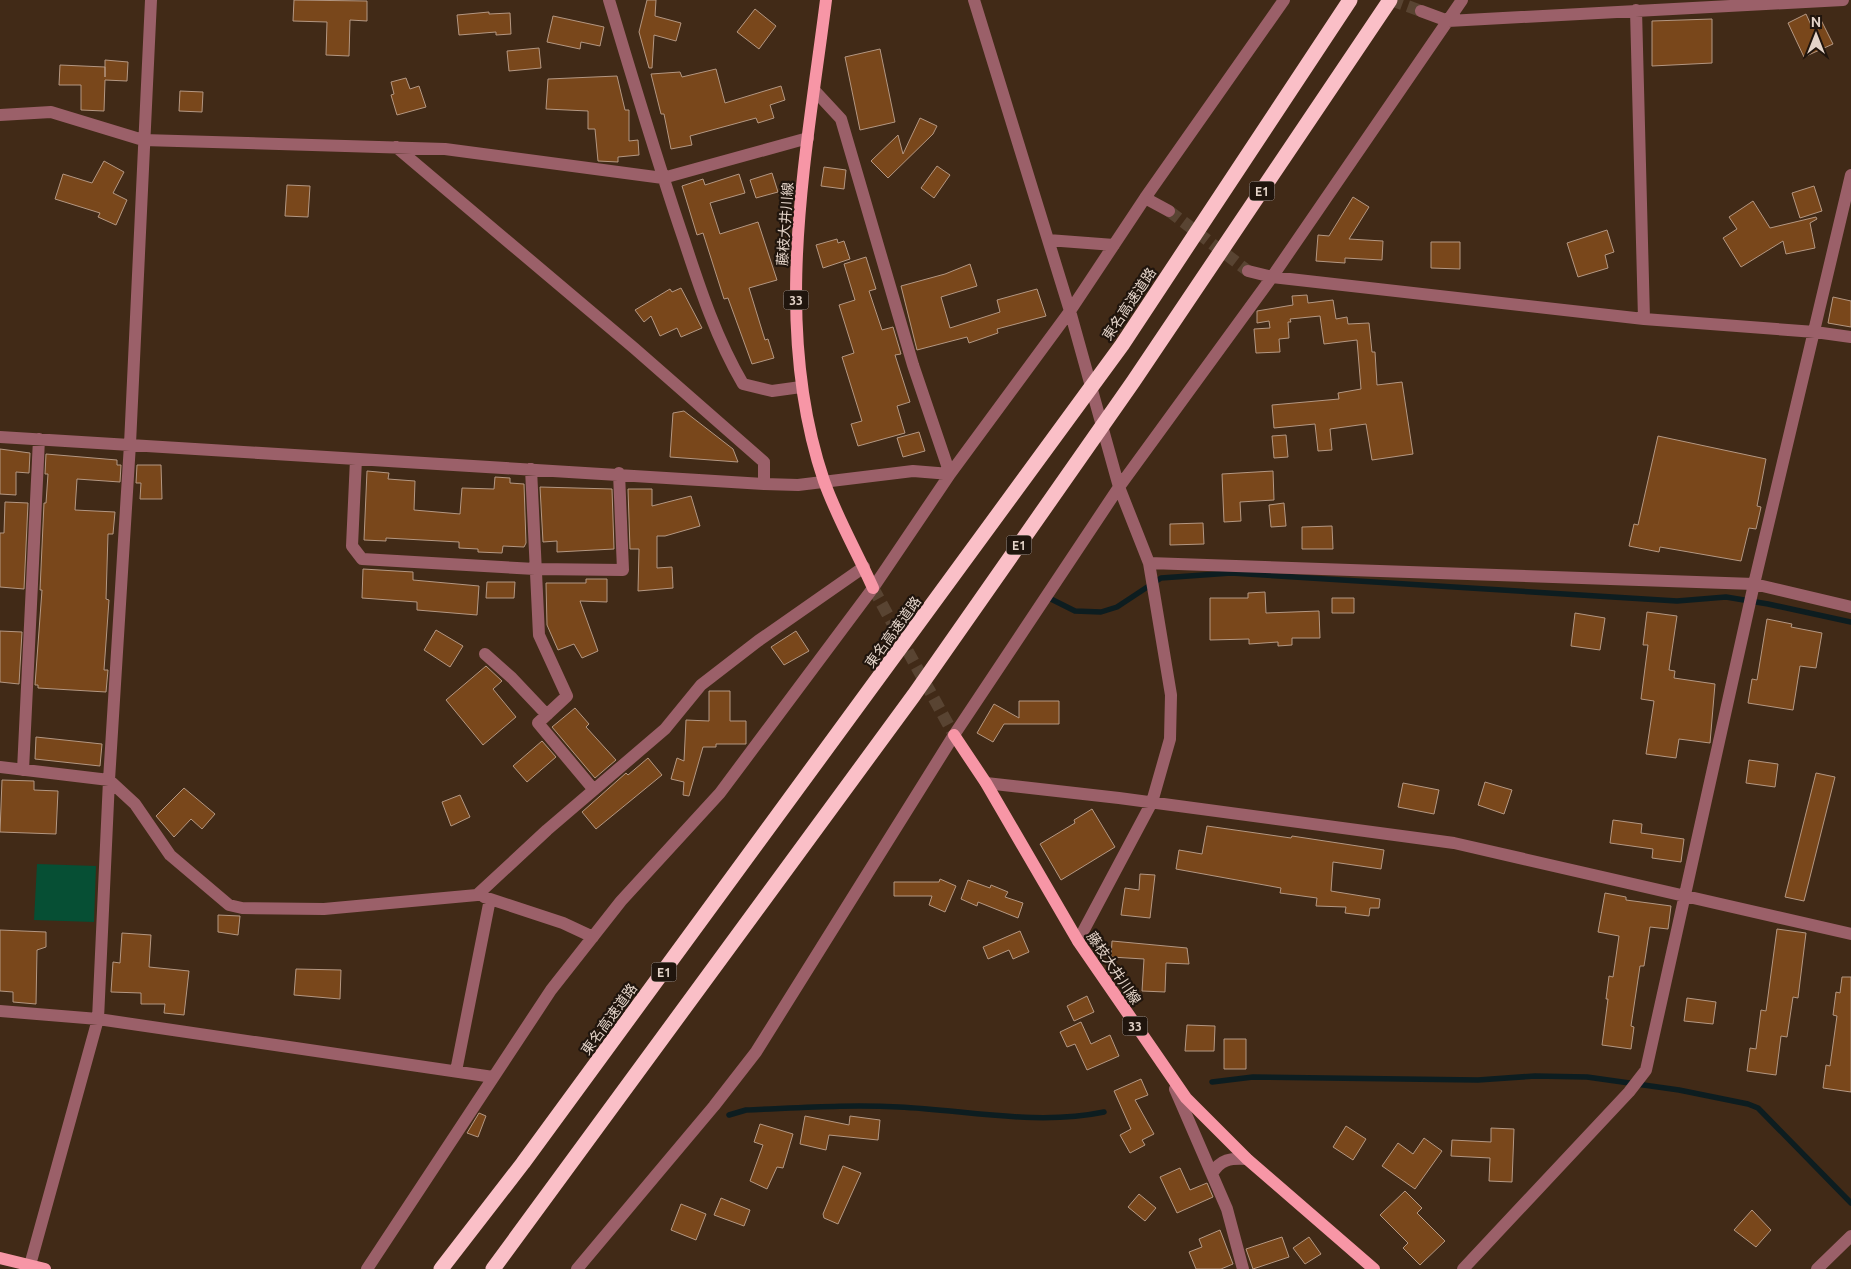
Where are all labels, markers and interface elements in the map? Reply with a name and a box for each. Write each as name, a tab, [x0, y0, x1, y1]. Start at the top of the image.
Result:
north arrow	[1791, 10, 1841, 60]
text: N	[1811, 14, 1821, 30]
street label: 藤枝大井川線	[774, 182, 796, 266]
road number: E1	[1250, 182, 1274, 200]
street label: 東名高速道路	[1099, 265, 1159, 343]
road number: 33	[784, 290, 808, 310]
road number: E1	[1006, 536, 1032, 554]
street label: 東名高速道路	[862, 593, 924, 671]
street label: 藤枝大井川線	[1084, 929, 1144, 1007]
road number: E1	[652, 962, 676, 982]
street label: 東名高速道路	[578, 980, 640, 1058]
road number: 33	[1122, 1016, 1148, 1036]

